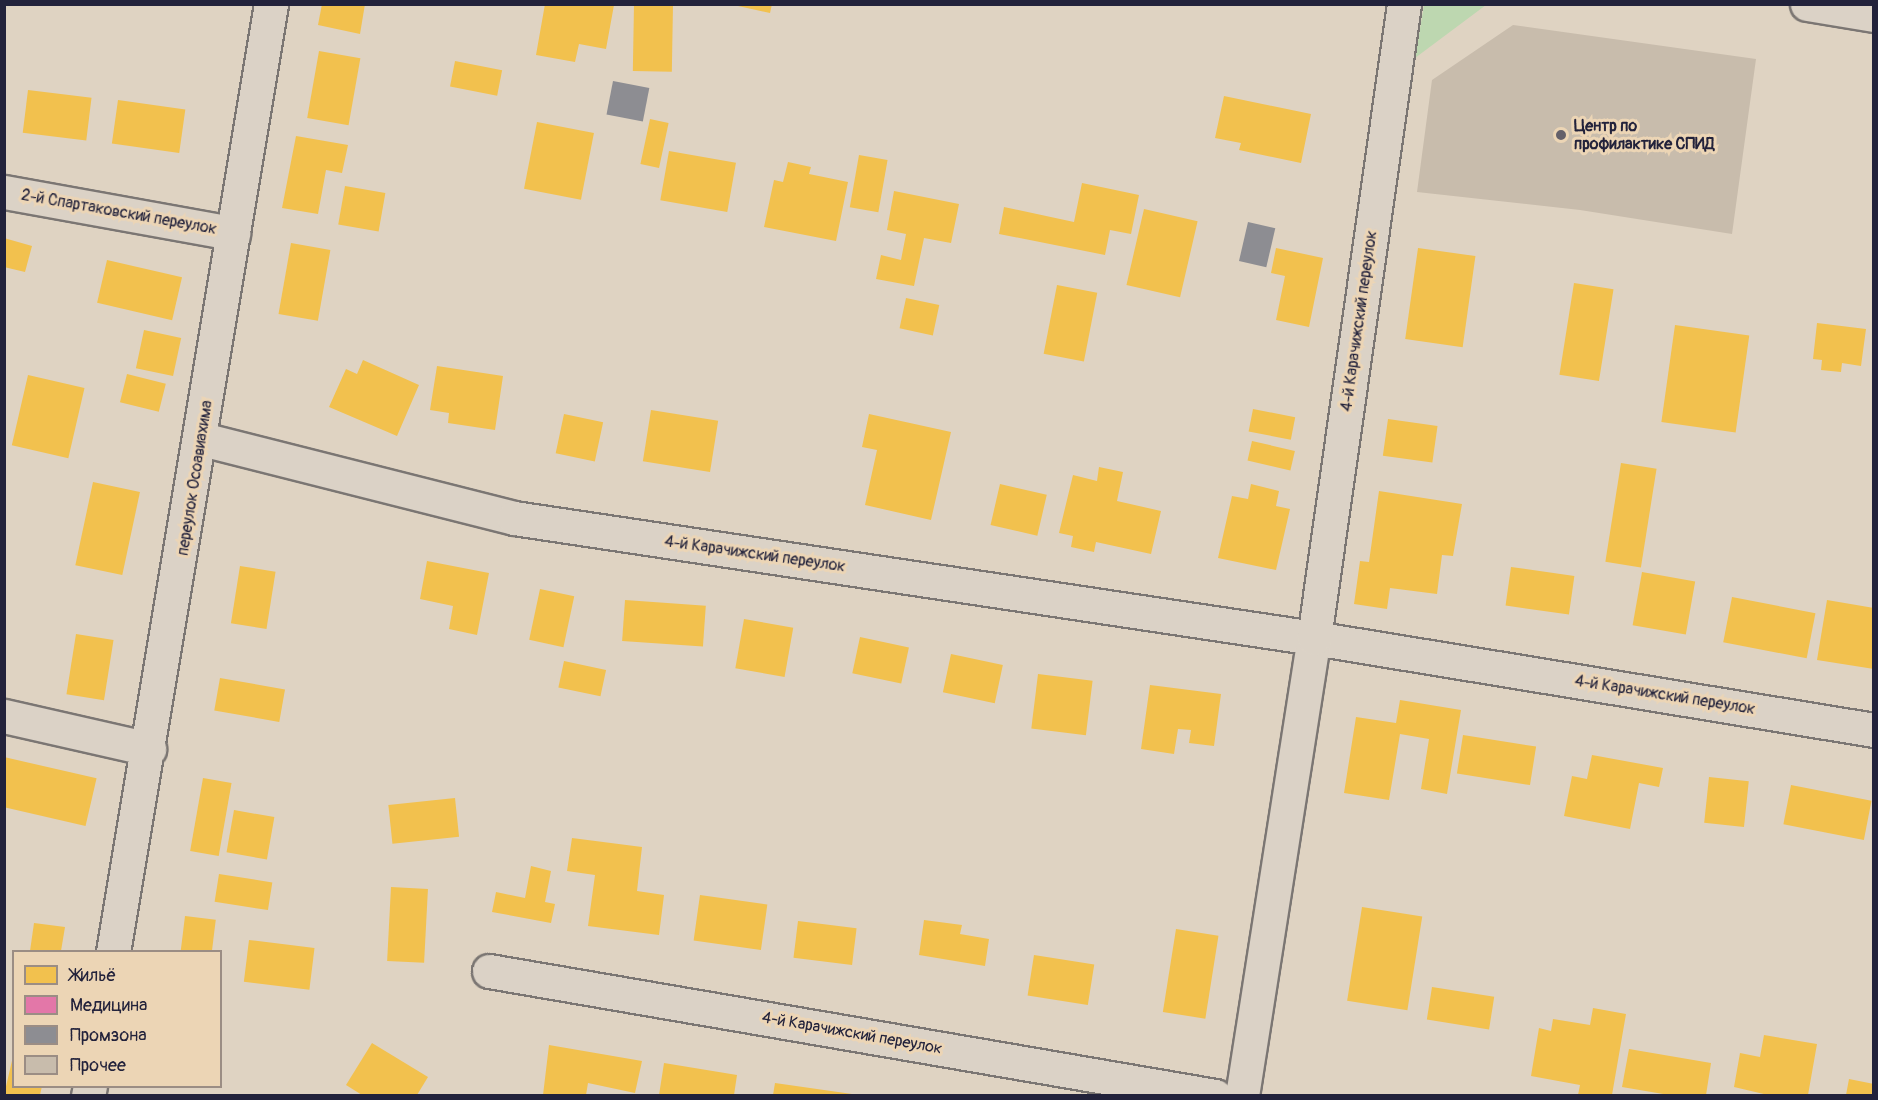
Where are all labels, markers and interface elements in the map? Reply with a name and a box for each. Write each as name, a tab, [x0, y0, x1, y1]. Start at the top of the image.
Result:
place label: Центр по профилактике СПИД	[1574, 116, 1714, 154]
marker: Центр по профилактике СПИД	[1552, 126, 1570, 144]
street label: 2-й Спартаковский переулок	[20, 185, 218, 239]
street label: 4-й Карачижский переулок	[1337, 229, 1381, 413]
street label: переулок Осоавиахима	[173, 399, 217, 557]
street label: 4-й Карачижский переулок	[663, 532, 847, 576]
street label: 4-й Карачижский переулок	[1573, 671, 1757, 719]
legend	[12, 950, 222, 1088]
text: Жильё	[70, 964, 116, 987]
text: Медицина	[70, 994, 147, 1017]
street label: 4-й Карачижский переулок	[760, 1008, 944, 1058]
text: Промзона	[70, 1024, 147, 1047]
text: Прочее	[70, 1054, 126, 1077]

